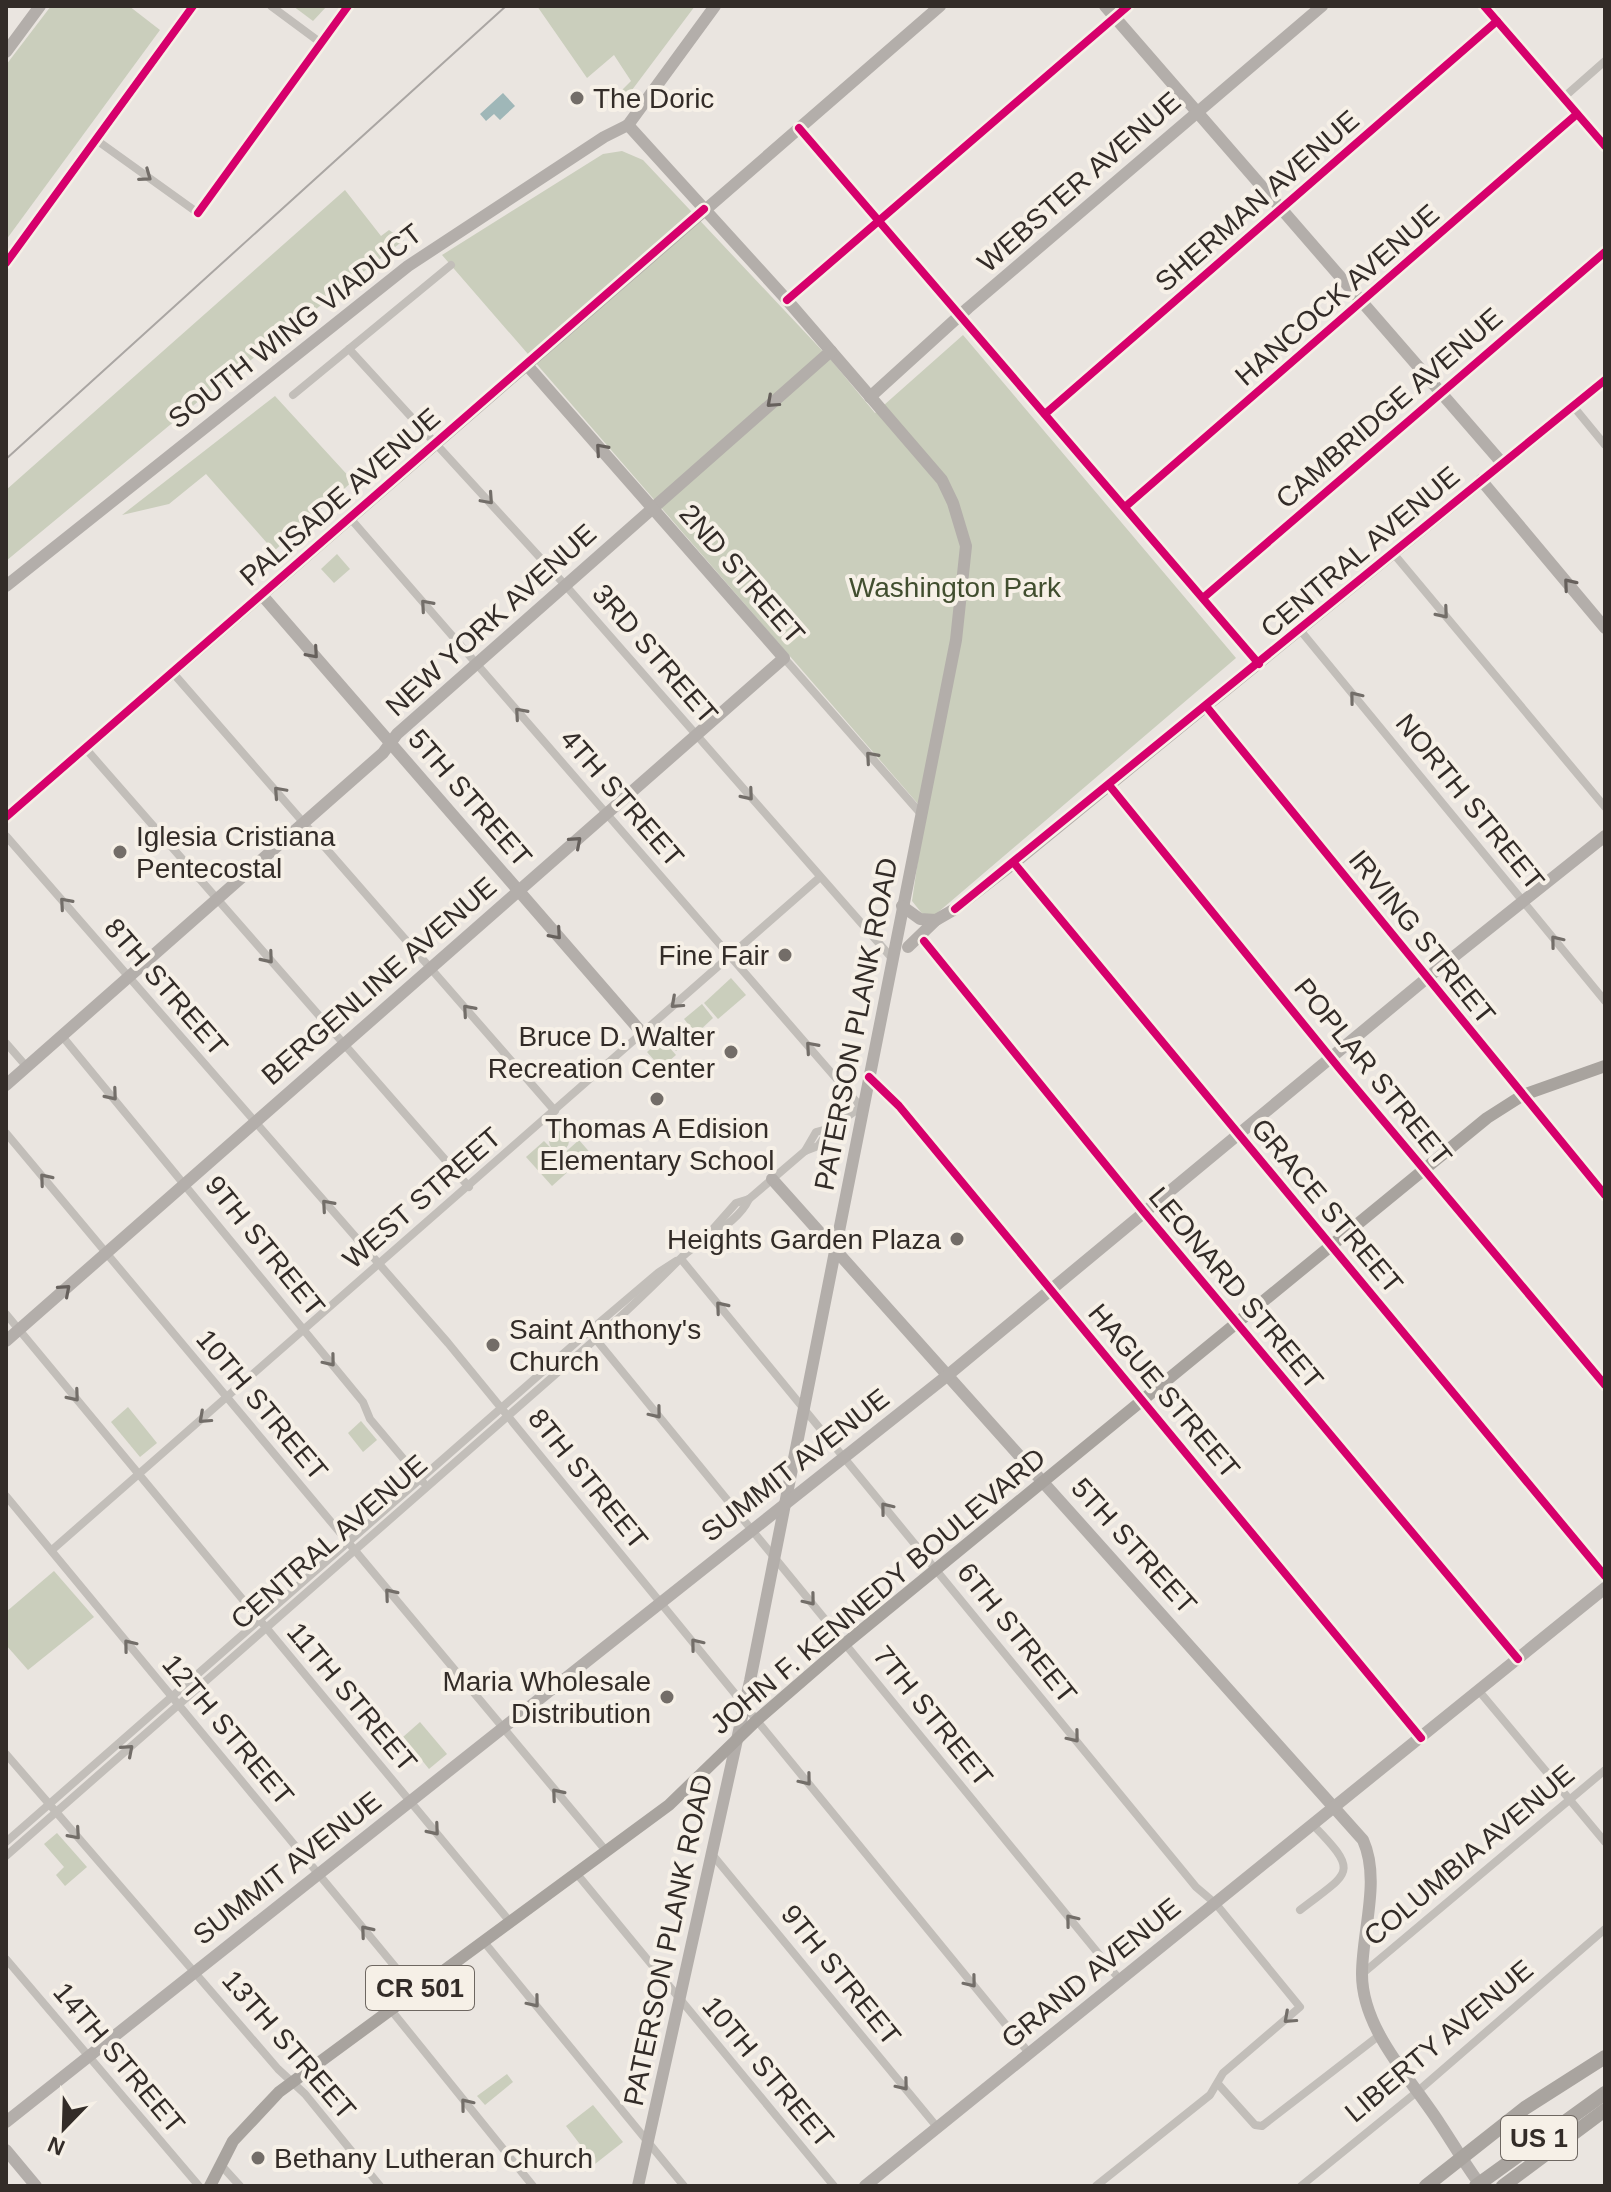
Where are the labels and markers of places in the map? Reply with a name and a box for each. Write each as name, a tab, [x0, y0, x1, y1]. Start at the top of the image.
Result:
place label: The Doric	[593, 83, 714, 114]
marker: The Doric	[568, 89, 586, 107]
place label: Iglesia Cristiana Pentecostal	[136, 821, 336, 884]
marker: Iglesia Cristiana Pentecostal	[111, 843, 129, 861]
place label: Fine Fair	[659, 940, 769, 971]
marker: Fine Fair	[776, 946, 794, 964]
place label: Bruce D. Walter Recreation Center	[488, 1021, 715, 1084]
marker: Bruce D. Walter Recreation Center	[722, 1043, 740, 1061]
marker: Thomas A Edision Elementary School	[648, 1090, 666, 1108]
place label: Thomas A Edision Elementary School	[539, 1113, 775, 1176]
place label: Heights Garden Plaza	[667, 1224, 941, 1255]
marker: Heights Garden Plaza	[948, 1230, 966, 1248]
place label: Saint Anthony's Church	[509, 1314, 701, 1377]
marker: Saint Anthony's Church	[484, 1336, 502, 1354]
place label: Maria Wholesale Distribution	[442, 1666, 651, 1729]
marker: Maria Wholesale Distribution	[658, 1688, 676, 1706]
place label: Bethany Lutheran Church	[274, 2143, 593, 2174]
marker: Bethany Lutheran Church	[249, 2149, 267, 2167]

